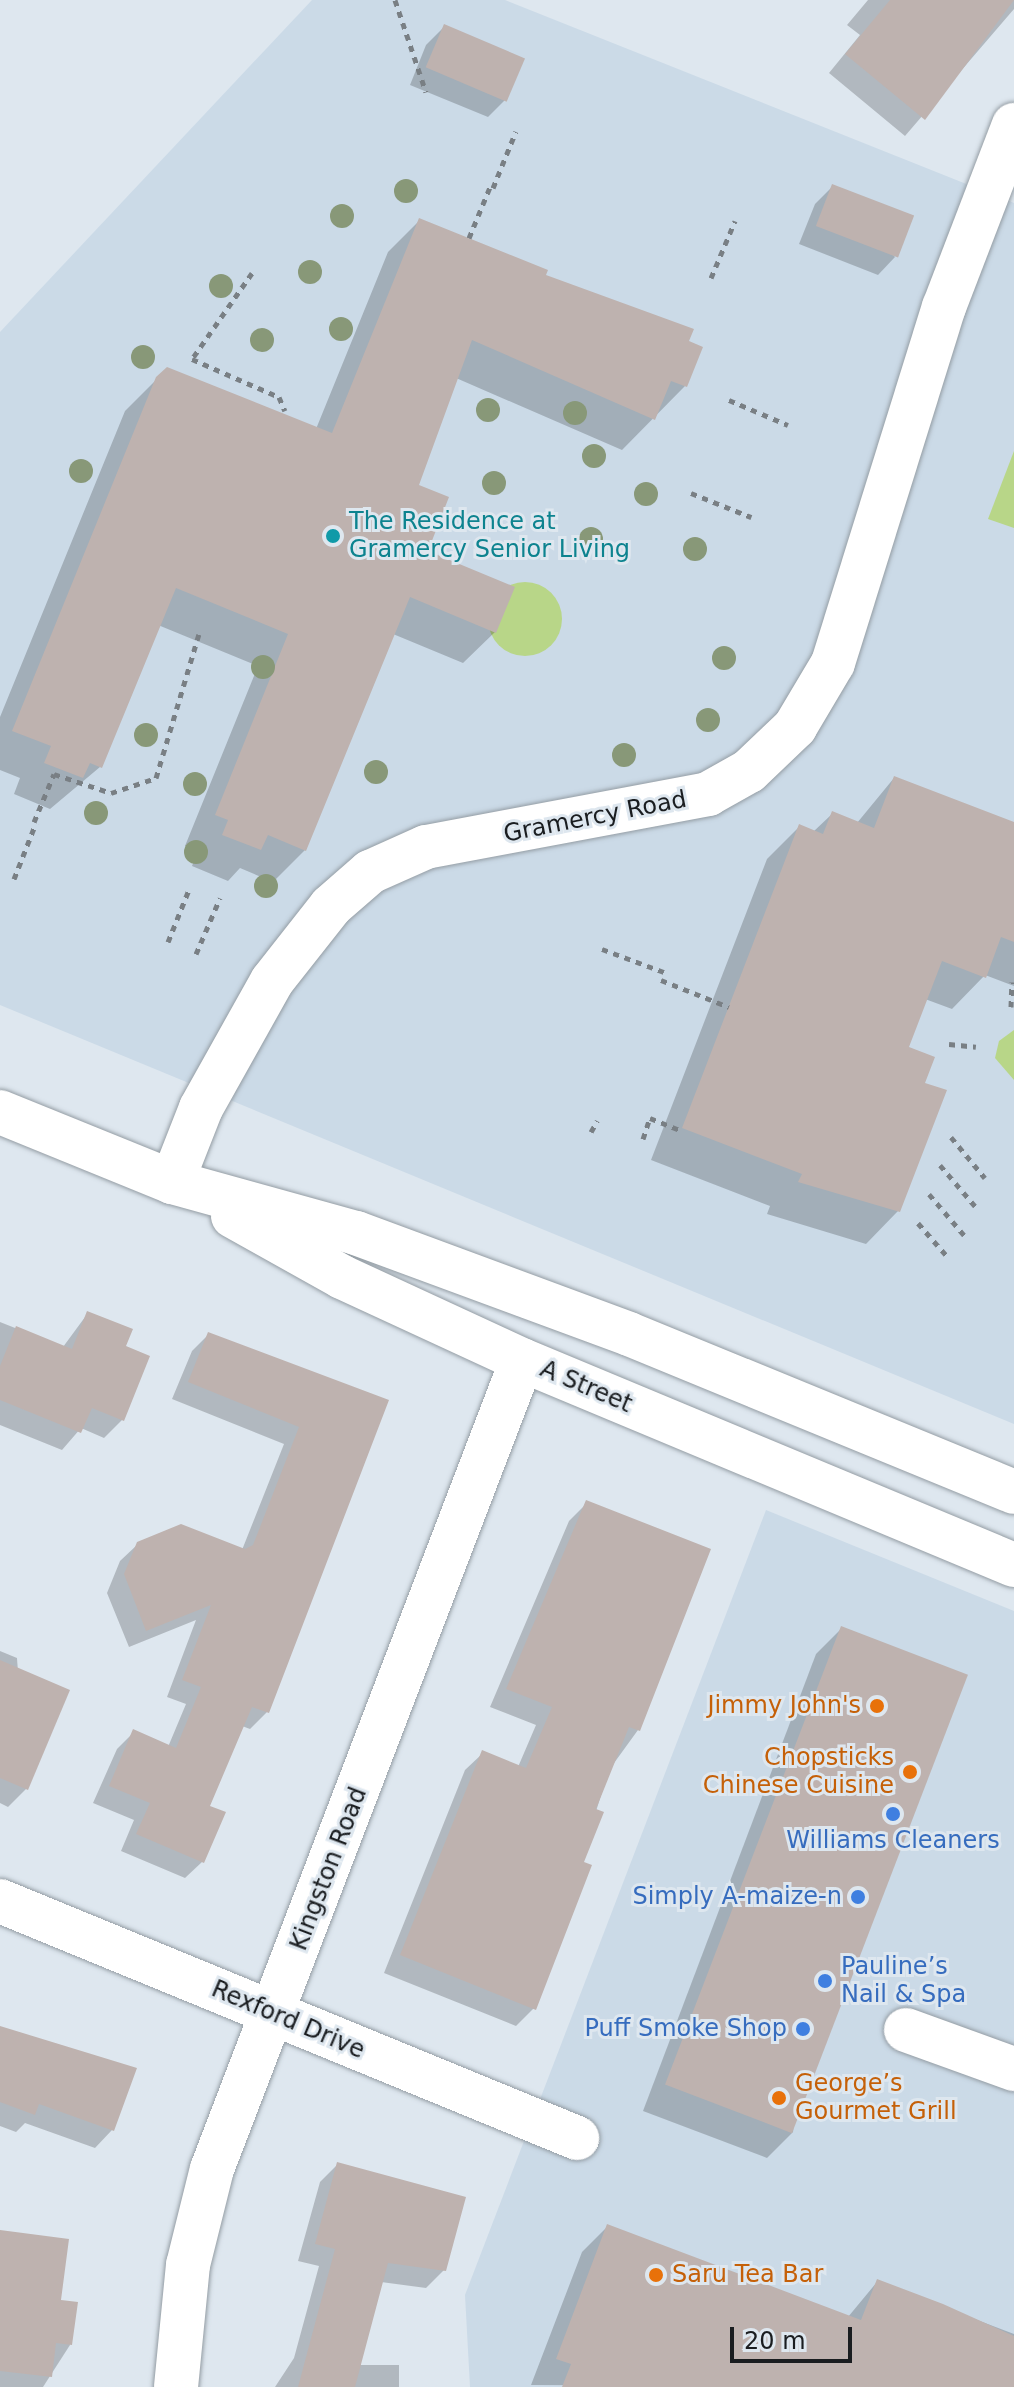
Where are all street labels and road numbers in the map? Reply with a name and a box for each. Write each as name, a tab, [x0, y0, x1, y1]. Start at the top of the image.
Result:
street label: Gramercy Road	[501, 785, 689, 849]
street label: A Street	[536, 1355, 636, 1419]
street label: Kingston Road	[285, 1783, 373, 1955]
street label: Rexford Drive	[207, 1975, 369, 2065]

